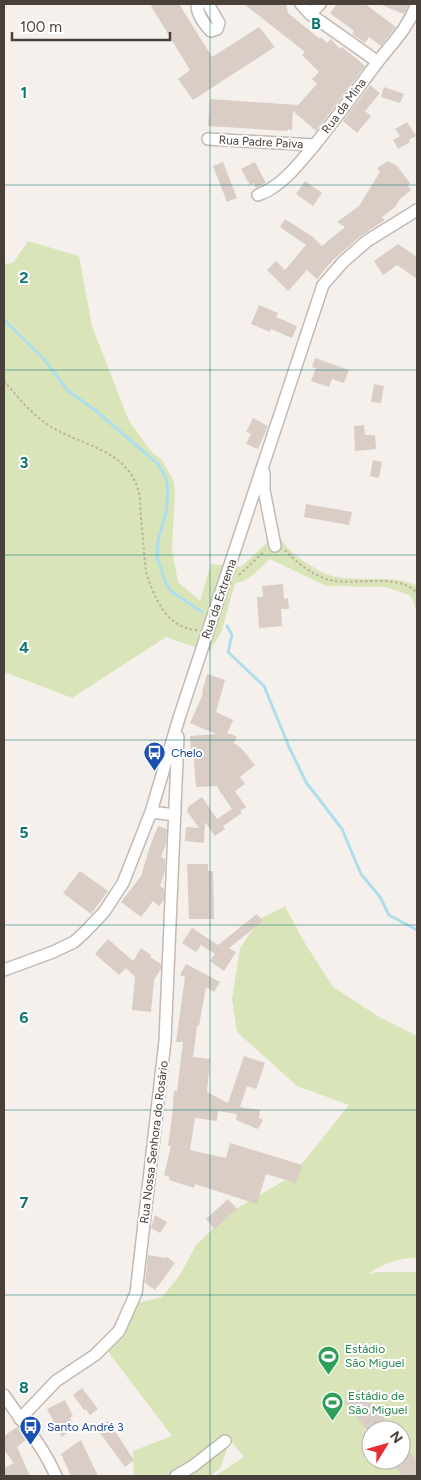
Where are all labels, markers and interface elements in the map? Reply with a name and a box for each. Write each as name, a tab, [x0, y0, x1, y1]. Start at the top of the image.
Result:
scale bar	[12, 10, 170, 42]
text: B	[311, 14, 321, 33]
text: 100 m	[20, 18, 62, 36]
street label: Rua da Mina	[319, 76, 369, 136]
text: 1	[21, 83, 27, 102]
street label: Rua Padre Paiva	[218, 133, 304, 151]
text: 2	[19, 268, 29, 287]
text: 3	[20, 453, 29, 472]
street label: Rua da Extrema	[199, 557, 239, 641]
text: 4	[19, 638, 29, 657]
bus stop icon: Chelo	[143, 741, 167, 772]
place label: Chelo	[171, 746, 203, 760]
text: 5	[19, 823, 29, 842]
text: 6	[19, 1008, 29, 1027]
street label: Rua Nossa Senhora do Rosário	[137, 1060, 171, 1224]
text: 7	[20, 1193, 29, 1212]
place label: Estádio São Miguel	[345, 1342, 404, 1370]
sports icon: Estádio São Miguel	[317, 1344, 341, 1375]
text: 8	[19, 1378, 29, 1397]
place label: Estádio de São Miguel	[348, 1389, 407, 1417]
sports icon: Estádio de São Miguel	[320, 1391, 344, 1422]
bus stop icon: Santo André 3	[19, 1415, 43, 1446]
place label: Santo André 3	[47, 1420, 124, 1434]
north arrow	[361, 1420, 411, 1470]
text: N	[386, 1428, 406, 1447]

